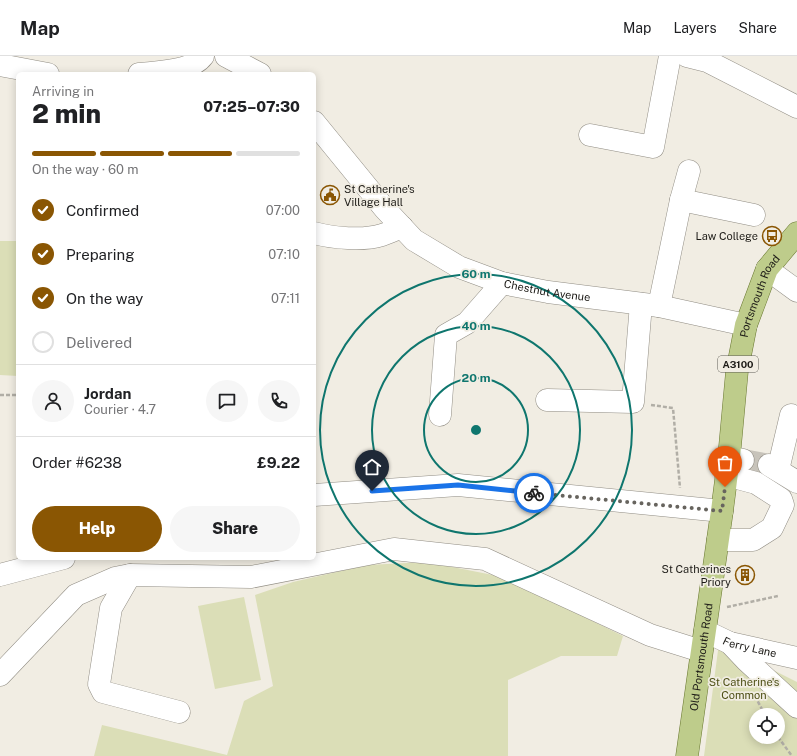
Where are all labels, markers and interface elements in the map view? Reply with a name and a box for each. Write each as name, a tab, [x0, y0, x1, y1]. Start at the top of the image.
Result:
text: Map	[20, 17, 60, 39]
text: Map	[623, 20, 651, 36]
text: Layers	[673, 20, 717, 36]
text: Share	[739, 20, 777, 36]
text: Arriving in	[32, 84, 94, 99]
text: 2 min	[32, 98, 101, 129]
text: 07:25–07:30	[203, 98, 300, 115]
text: On the way · 60 m	[32, 162, 138, 177]
place label: St Catherine's Village Hall	[344, 183, 415, 208]
public building icon: St Catherine's Village Hall	[319, 184, 341, 206]
icon: check	[32, 199, 54, 221]
text: Confirmed	[66, 202, 139, 219]
text: 07:00	[266, 203, 300, 218]
bus stop icon: Law College	[761, 225, 783, 247]
place label: Law College	[696, 230, 758, 242]
icon: check	[32, 243, 54, 265]
text: Preparing	[66, 246, 135, 263]
text: 07:10	[268, 247, 300, 262]
street label: Portsmouth Road	[738, 253, 782, 338]
text: 60 m	[461, 267, 491, 281]
street label: Chestnut Avenue	[503, 278, 591, 303]
icon: check	[32, 287, 54, 309]
text: On the way	[66, 290, 143, 307]
text: 07:11	[271, 291, 300, 306]
text: 40 m	[461, 319, 491, 333]
text: Delivered	[66, 334, 132, 351]
road number: A3100	[718, 356, 758, 372]
text: 20 m	[462, 371, 491, 385]
button: person	[32, 380, 74, 422]
button: chat	[206, 380, 248, 422]
button: phone	[258, 380, 300, 422]
text: Jordan	[84, 385, 131, 402]
text: Courier · 4.7	[84, 402, 156, 417]
centre of rings	[469, 423, 483, 437]
pin	[708, 446, 742, 487]
pin	[355, 450, 389, 491]
icon: bag	[714, 452, 736, 474]
text: Order #6238	[32, 454, 122, 471]
text: £9.22	[257, 454, 300, 471]
icon: home	[361, 456, 383, 478]
courier	[514, 473, 554, 513]
icon: bike	[523, 482, 545, 504]
button: Help	[32, 506, 162, 552]
button: Share	[170, 506, 300, 552]
place label: St Catherines Priory	[661, 563, 731, 588]
building icon: St Catherines Priory	[734, 564, 756, 586]
street label: Old Portsmouth Road	[687, 602, 715, 712]
street label: Ferry Lane	[721, 635, 778, 659]
park label: St Catherine's Common	[709, 676, 780, 701]
map controls	[749, 708, 785, 744]
button: locate	[749, 708, 785, 744]

